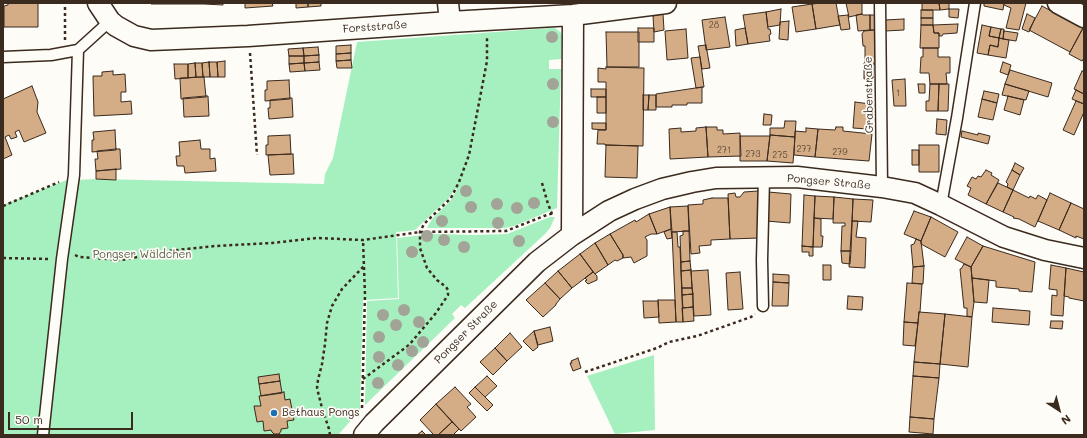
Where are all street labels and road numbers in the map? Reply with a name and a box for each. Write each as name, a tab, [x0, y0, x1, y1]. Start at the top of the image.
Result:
street label: Forststraße	[342, 18, 408, 36]
street label: Grabenstraße	[862, 57, 876, 133]
street label: Pongser Straße	[787, 172, 871, 192]
street label: Pongser Straße	[432, 298, 500, 366]

